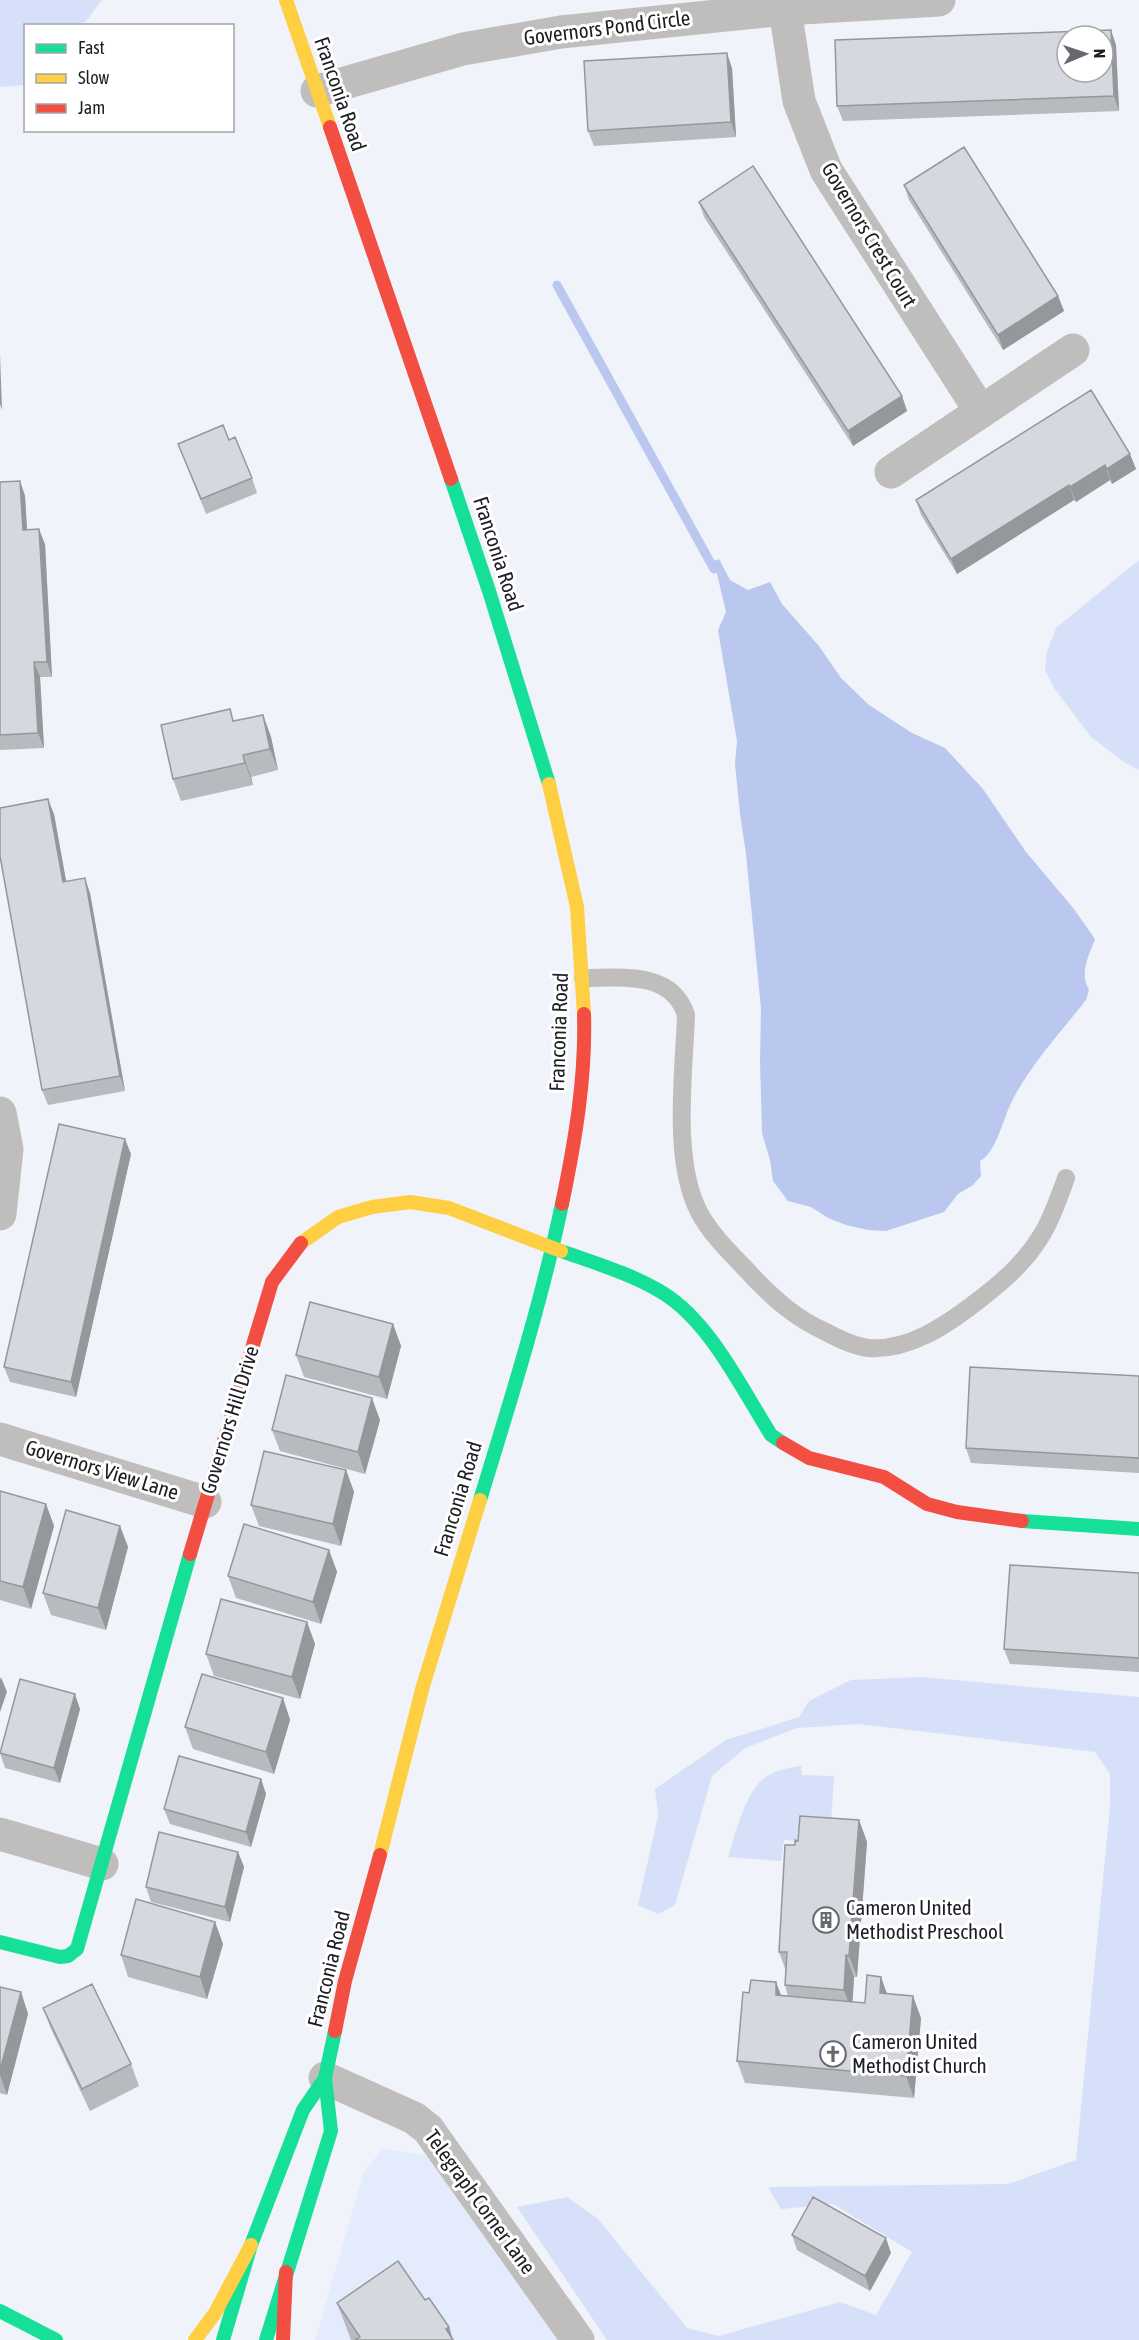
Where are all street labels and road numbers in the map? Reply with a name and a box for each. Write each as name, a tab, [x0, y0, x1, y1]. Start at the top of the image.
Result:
street label: Governors Pond Circle	[522, 5, 692, 49]
street label: Franconia Road	[310, 33, 372, 154]
street label: Governors Crest Court	[817, 158, 923, 311]
street label: Franconia Road	[469, 493, 529, 614]
street label: Franconia Road	[544, 972, 572, 1092]
street label: Governors Hill Drive	[195, 1343, 263, 1497]
street label: Governors View Lane	[23, 1434, 182, 1504]
street label: Franconia Road	[428, 1438, 486, 1559]
street label: Franconia Road	[302, 1908, 354, 2029]
street label: Telegraph Corner Lane	[421, 2125, 541, 2278]

